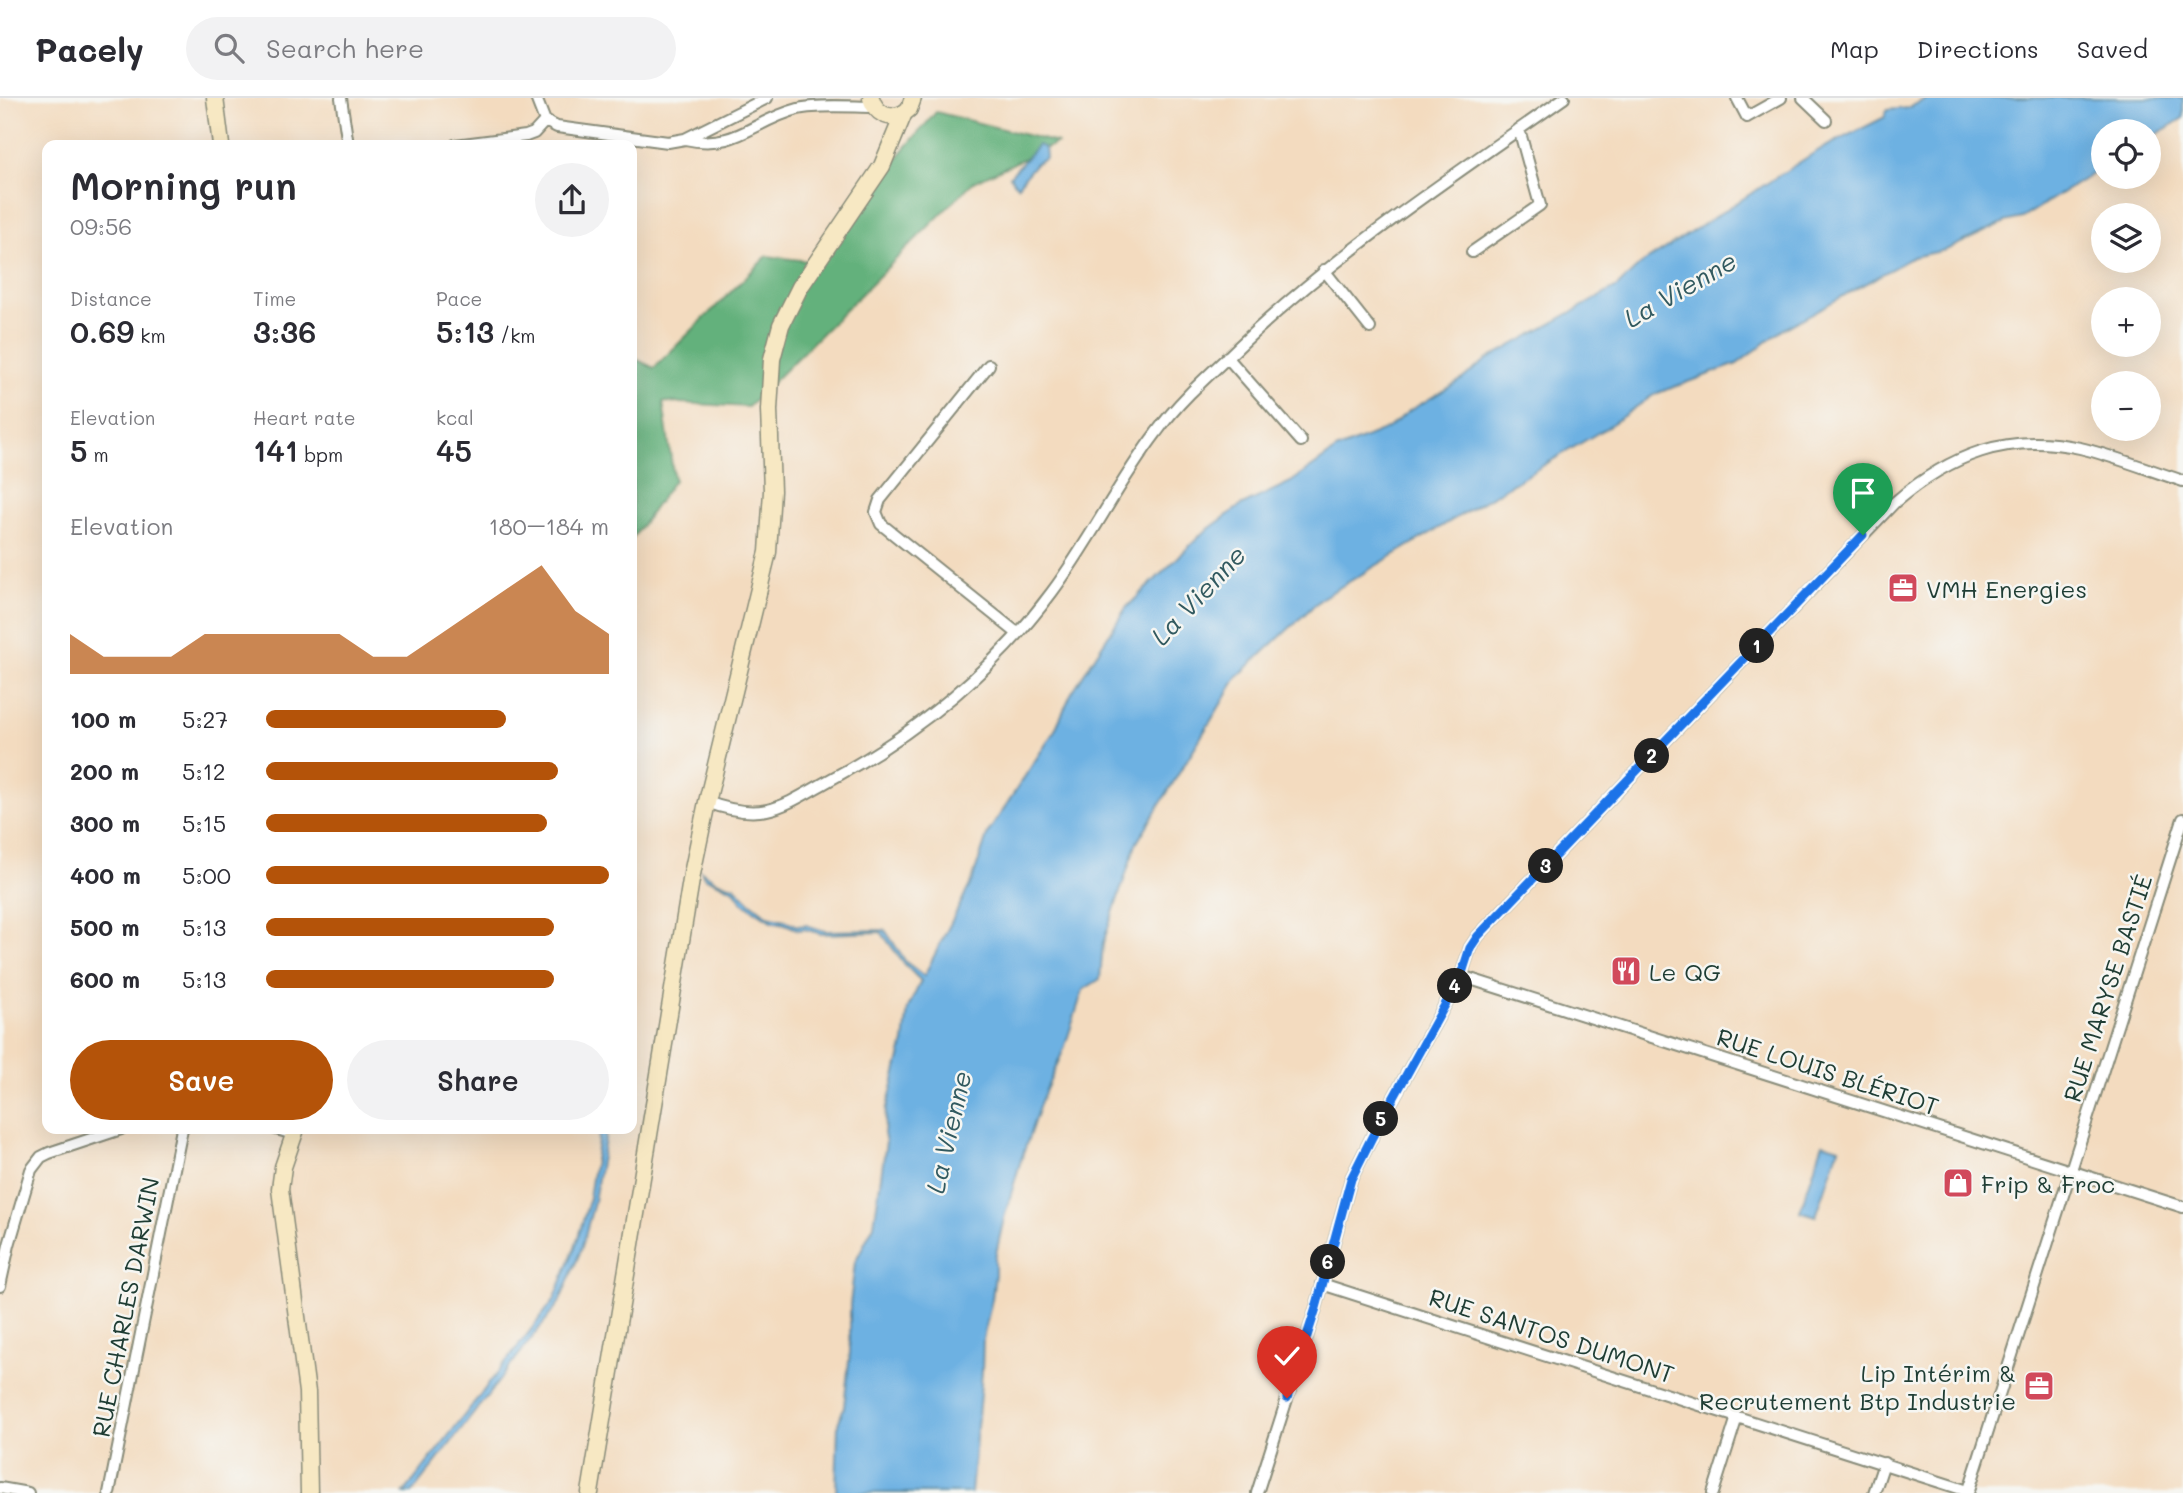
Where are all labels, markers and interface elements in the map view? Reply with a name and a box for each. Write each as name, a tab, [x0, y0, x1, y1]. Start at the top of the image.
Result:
search box	[186, 17, 676, 80]
text: Pacely	[35, 27, 144, 70]
icon: search	[210, 29, 248, 67]
text: Search here	[266, 31, 424, 65]
text: Map	[1830, 33, 1879, 64]
text: Directions	[1917, 33, 2039, 64]
text: Saved	[2077, 33, 2148, 64]
map controls	[2091, 119, 2161, 441]
button: locate	[2091, 119, 2161, 189]
text: Morning run	[70, 160, 297, 210]
button: share	[535, 163, 609, 237]
button: layers	[2091, 203, 2161, 273]
text: 09:56	[70, 211, 132, 241]
water label: La Vienne	[1618, 243, 1742, 335]
text: Distance	[70, 286, 152, 311]
text: Time	[253, 286, 296, 311]
text: Pace	[436, 286, 482, 311]
button: +	[2091, 287, 2161, 357]
text: 0.69	[70, 311, 134, 351]
text: 3:36	[253, 311, 316, 351]
text: 5:13	[436, 311, 494, 351]
text: km	[134, 323, 166, 348]
text: /km	[494, 323, 535, 348]
button: −	[2091, 371, 2161, 441]
text: Elevation	[70, 405, 155, 430]
text: Heart rate	[253, 405, 356, 430]
text: kcal	[436, 405, 474, 430]
text: 5	[70, 430, 88, 470]
text: 141	[253, 430, 298, 470]
text: 45	[436, 430, 472, 470]
text: m	[88, 442, 109, 467]
text: bpm	[298, 442, 343, 467]
pin	[1833, 463, 1893, 535]
icon: arrive	[1844, 474, 1882, 512]
text: Elevation	[70, 511, 173, 541]
text: 180–184 m	[488, 511, 609, 541]
water label: La Vienne	[1143, 538, 1253, 652]
office icon: VMH Energies	[1886, 571, 1920, 605]
place label: VMH Energies	[1926, 573, 2087, 604]
pin: 1	[1740, 628, 1774, 664]
text: 1	[1752, 633, 1761, 658]
text: 100 m	[70, 704, 136, 734]
text: 5:27	[182, 704, 228, 734]
pin: 2	[1634, 738, 1670, 774]
text: 2	[1646, 743, 1657, 768]
text: 200 m	[70, 756, 139, 786]
text: 5:12	[182, 756, 226, 786]
text: 300 m	[70, 808, 140, 838]
text: 5:15	[182, 808, 226, 838]
pin: 3	[1528, 848, 1564, 884]
text: 3	[1540, 853, 1551, 878]
text: 400 m	[70, 860, 141, 890]
text: 5:00	[182, 860, 231, 890]
street label: RUE MARYSE BASTIÉ	[2056, 870, 2158, 1106]
text: 500 m	[70, 912, 140, 942]
text: 5:13	[182, 912, 226, 942]
restaurant icon: Le QG	[1609, 954, 1643, 988]
place label: Le QG	[1649, 956, 1721, 987]
text: 600 m	[70, 964, 140, 994]
text: 5:13	[182, 964, 226, 994]
pin: 4	[1438, 968, 1472, 1004]
text: 4	[1448, 973, 1461, 998]
street label: RUE LOUIS BLÉRIOT	[1713, 1020, 1943, 1122]
button: Save	[70, 1040, 333, 1120]
button: Share	[347, 1040, 609, 1120]
water label: La Vienne	[917, 1068, 979, 1196]
pin: 5	[1364, 1102, 1398, 1136]
text: 5	[1375, 1106, 1386, 1131]
shop icon: Frip & Froc	[1941, 1166, 1975, 1200]
place label: Frip & Froc	[1981, 1168, 2115, 1199]
street label: RUE CHARLES DARWIN	[85, 1174, 165, 1440]
pin: 6	[1310, 1244, 1346, 1280]
text: 6	[1322, 1249, 1333, 1274]
street label: RUE SANTOS DUMONT	[1426, 1281, 1678, 1389]
pin	[1257, 1326, 1317, 1398]
icon: check	[1268, 1337, 1306, 1375]
place label: Lip Intérim & Recrutement Btp Industrie	[1699, 1357, 2016, 1416]
office icon: Lip Intérim & Recrutement Btp Industrie	[2022, 1369, 2056, 1403]

